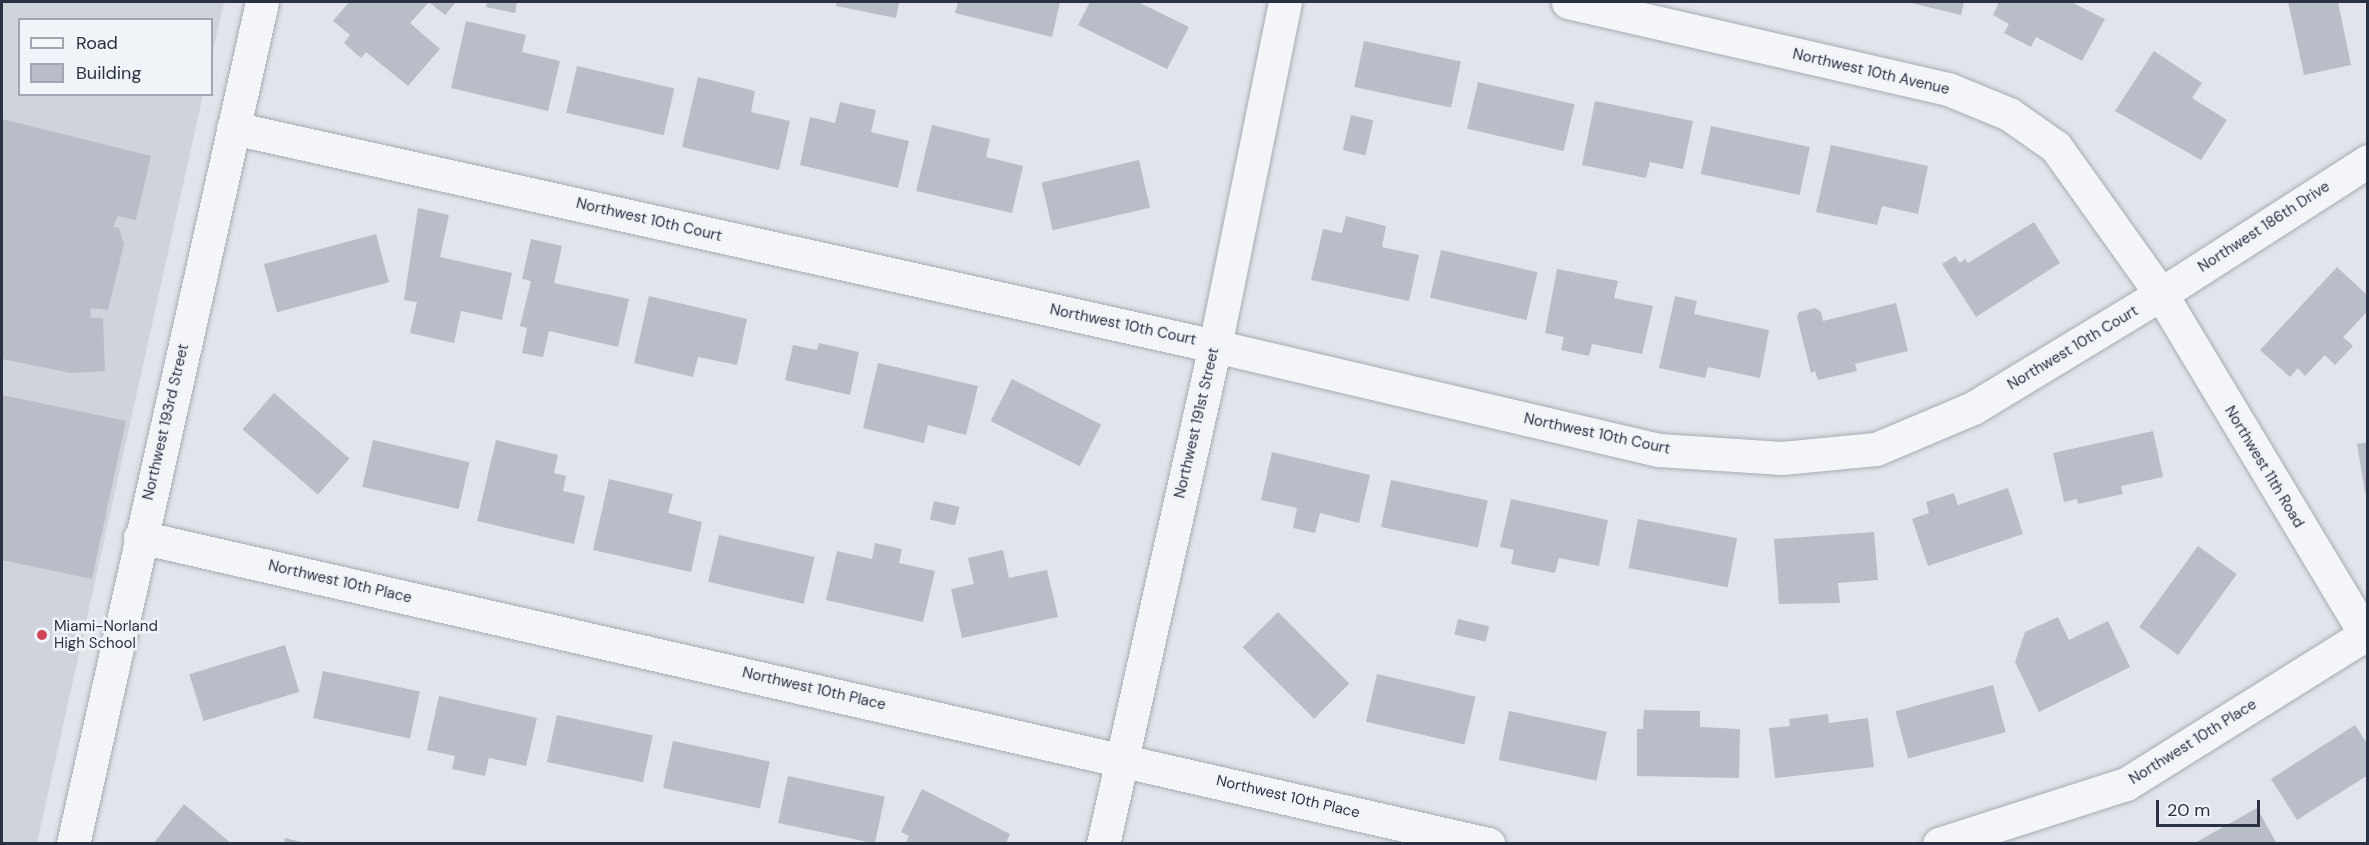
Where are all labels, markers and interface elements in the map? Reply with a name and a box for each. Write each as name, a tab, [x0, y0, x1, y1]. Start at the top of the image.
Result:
legend	[18, 18, 213, 96]
text: Road	[76, 31, 118, 55]
street label: Northwest 10th Avenue	[1791, 45, 1951, 99]
text: Building	[76, 61, 141, 85]
street label: Northwest 186th Drive	[2195, 178, 2333, 276]
street label: Northwest 10th Court	[574, 194, 724, 246]
street label: Northwest 10th Court	[1048, 301, 1198, 349]
street label: Northwest 10th Court	[2004, 302, 2142, 394]
street label: Northwest 193rd Street	[139, 342, 193, 502]
street label: Northwest 191st Street	[1171, 346, 1223, 500]
street label: Northwest 11th Road	[2221, 403, 2307, 531]
street label: Northwest 10th Court	[1522, 410, 1672, 458]
street label: Northwest 10th Place	[266, 557, 414, 607]
place label: Miami-Norland High School	[54, 617, 158, 652]
marker: Miami-Norland High School	[35, 628, 49, 642]
street label: Northwest 10th Place	[740, 664, 888, 714]
street label: Northwest 10th Place	[2126, 695, 2260, 789]
street label: Northwest 10th Place	[1214, 772, 1362, 822]
scale bar	[2159, 788, 2262, 826]
text: 20 m	[2167, 798, 2210, 822]

